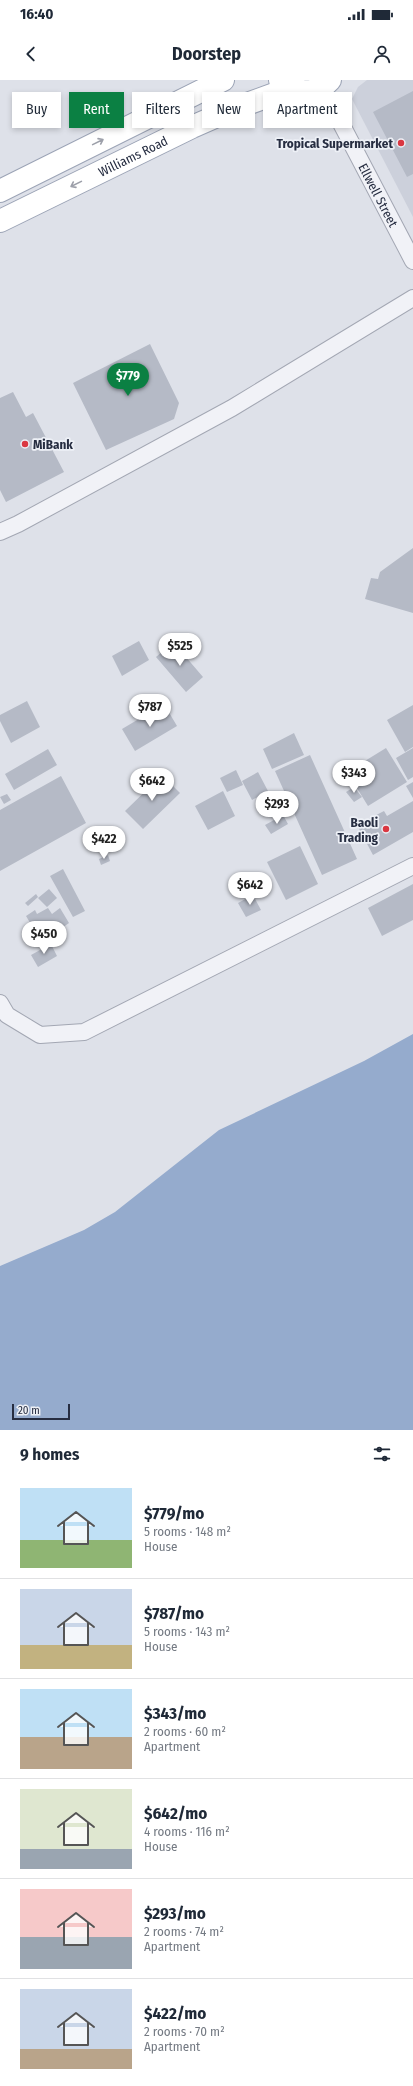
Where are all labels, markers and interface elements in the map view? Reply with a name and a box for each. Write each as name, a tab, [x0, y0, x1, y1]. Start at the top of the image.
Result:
text: 16:40	[20, 5, 53, 23]
icon: back	[20, 43, 42, 65]
text: Doorstep	[172, 43, 241, 65]
icon: person	[371, 43, 393, 65]
chip: Buy	[12, 92, 61, 128]
chip: Rent	[69, 92, 124, 128]
chip: Filters	[132, 92, 194, 128]
chip: New	[202, 92, 255, 128]
chip: Apartment	[263, 92, 352, 128]
street label: Williams Road	[96, 133, 170, 180]
place label: Tropical Supermarket	[276, 136, 393, 151]
one-way arrow	[91, 138, 103, 145]
marker: Tropical Supermarket	[396, 138, 406, 148]
street label: Ellwell Street	[355, 161, 401, 230]
one-way arrow	[71, 181, 83, 188]
pin: $779	[104, 363, 152, 397]
text: $779	[116, 368, 140, 383]
place label: MiBank	[33, 437, 73, 452]
marker: MiBank	[20, 439, 30, 449]
pin: $525	[156, 633, 204, 667]
text: $525	[167, 638, 193, 653]
pin: $787	[126, 694, 174, 728]
text: $787	[138, 699, 162, 714]
pin: $343	[330, 760, 378, 794]
text: $343	[341, 765, 367, 780]
pin: $642	[128, 768, 176, 802]
text: $642	[139, 773, 165, 788]
pin: $293	[253, 791, 301, 825]
text: $293	[265, 796, 289, 811]
place label: Baoli Trading	[337, 815, 379, 845]
marker: Baoli Trading	[381, 824, 391, 834]
pin: $422	[80, 826, 128, 860]
text: $422	[91, 831, 117, 846]
pin: $642	[226, 872, 274, 906]
text: $642	[237, 877, 263, 892]
pin: $450	[20, 921, 68, 955]
text: $450	[31, 926, 57, 941]
scale bar	[12, 1402, 70, 1421]
text: 20 m	[18, 1404, 40, 1417]
icon: filters	[371, 1443, 393, 1465]
text: 9 homes	[20, 1444, 79, 1465]
text: $779/mo	[144, 1503, 204, 1524]
icon: home	[52, 1504, 100, 1552]
text: 5 rooms · 148 m²	[144, 1524, 231, 1539]
text: House	[144, 1539, 178, 1554]
text: $787/mo	[144, 1603, 204, 1624]
icon: home	[52, 1605, 100, 1653]
text: 5 rooms · 143 m²	[144, 1624, 230, 1639]
text: House	[144, 1639, 178, 1654]
text: $343/mo	[144, 1703, 206, 1724]
icon: home	[52, 1705, 100, 1753]
text: 2 rooms · 60 m²	[144, 1724, 226, 1739]
text: Apartment	[144, 1739, 200, 1754]
text: $642/mo	[144, 1803, 207, 1824]
icon: home	[52, 1805, 100, 1853]
text: 4 rooms · 116 m²	[144, 1824, 230, 1839]
text: House	[144, 1839, 178, 1854]
text: $293/mo	[144, 1903, 206, 1924]
icon: home	[52, 1905, 100, 1953]
text: 2 rooms · 74 m²	[144, 1924, 224, 1939]
text: Apartment	[144, 1939, 200, 1954]
text: $422/mo	[144, 2003, 206, 2024]
icon: home	[52, 2005, 100, 2053]
text: 2 rooms · 70 m²	[144, 2024, 225, 2039]
text: Apartment	[144, 2039, 200, 2054]

